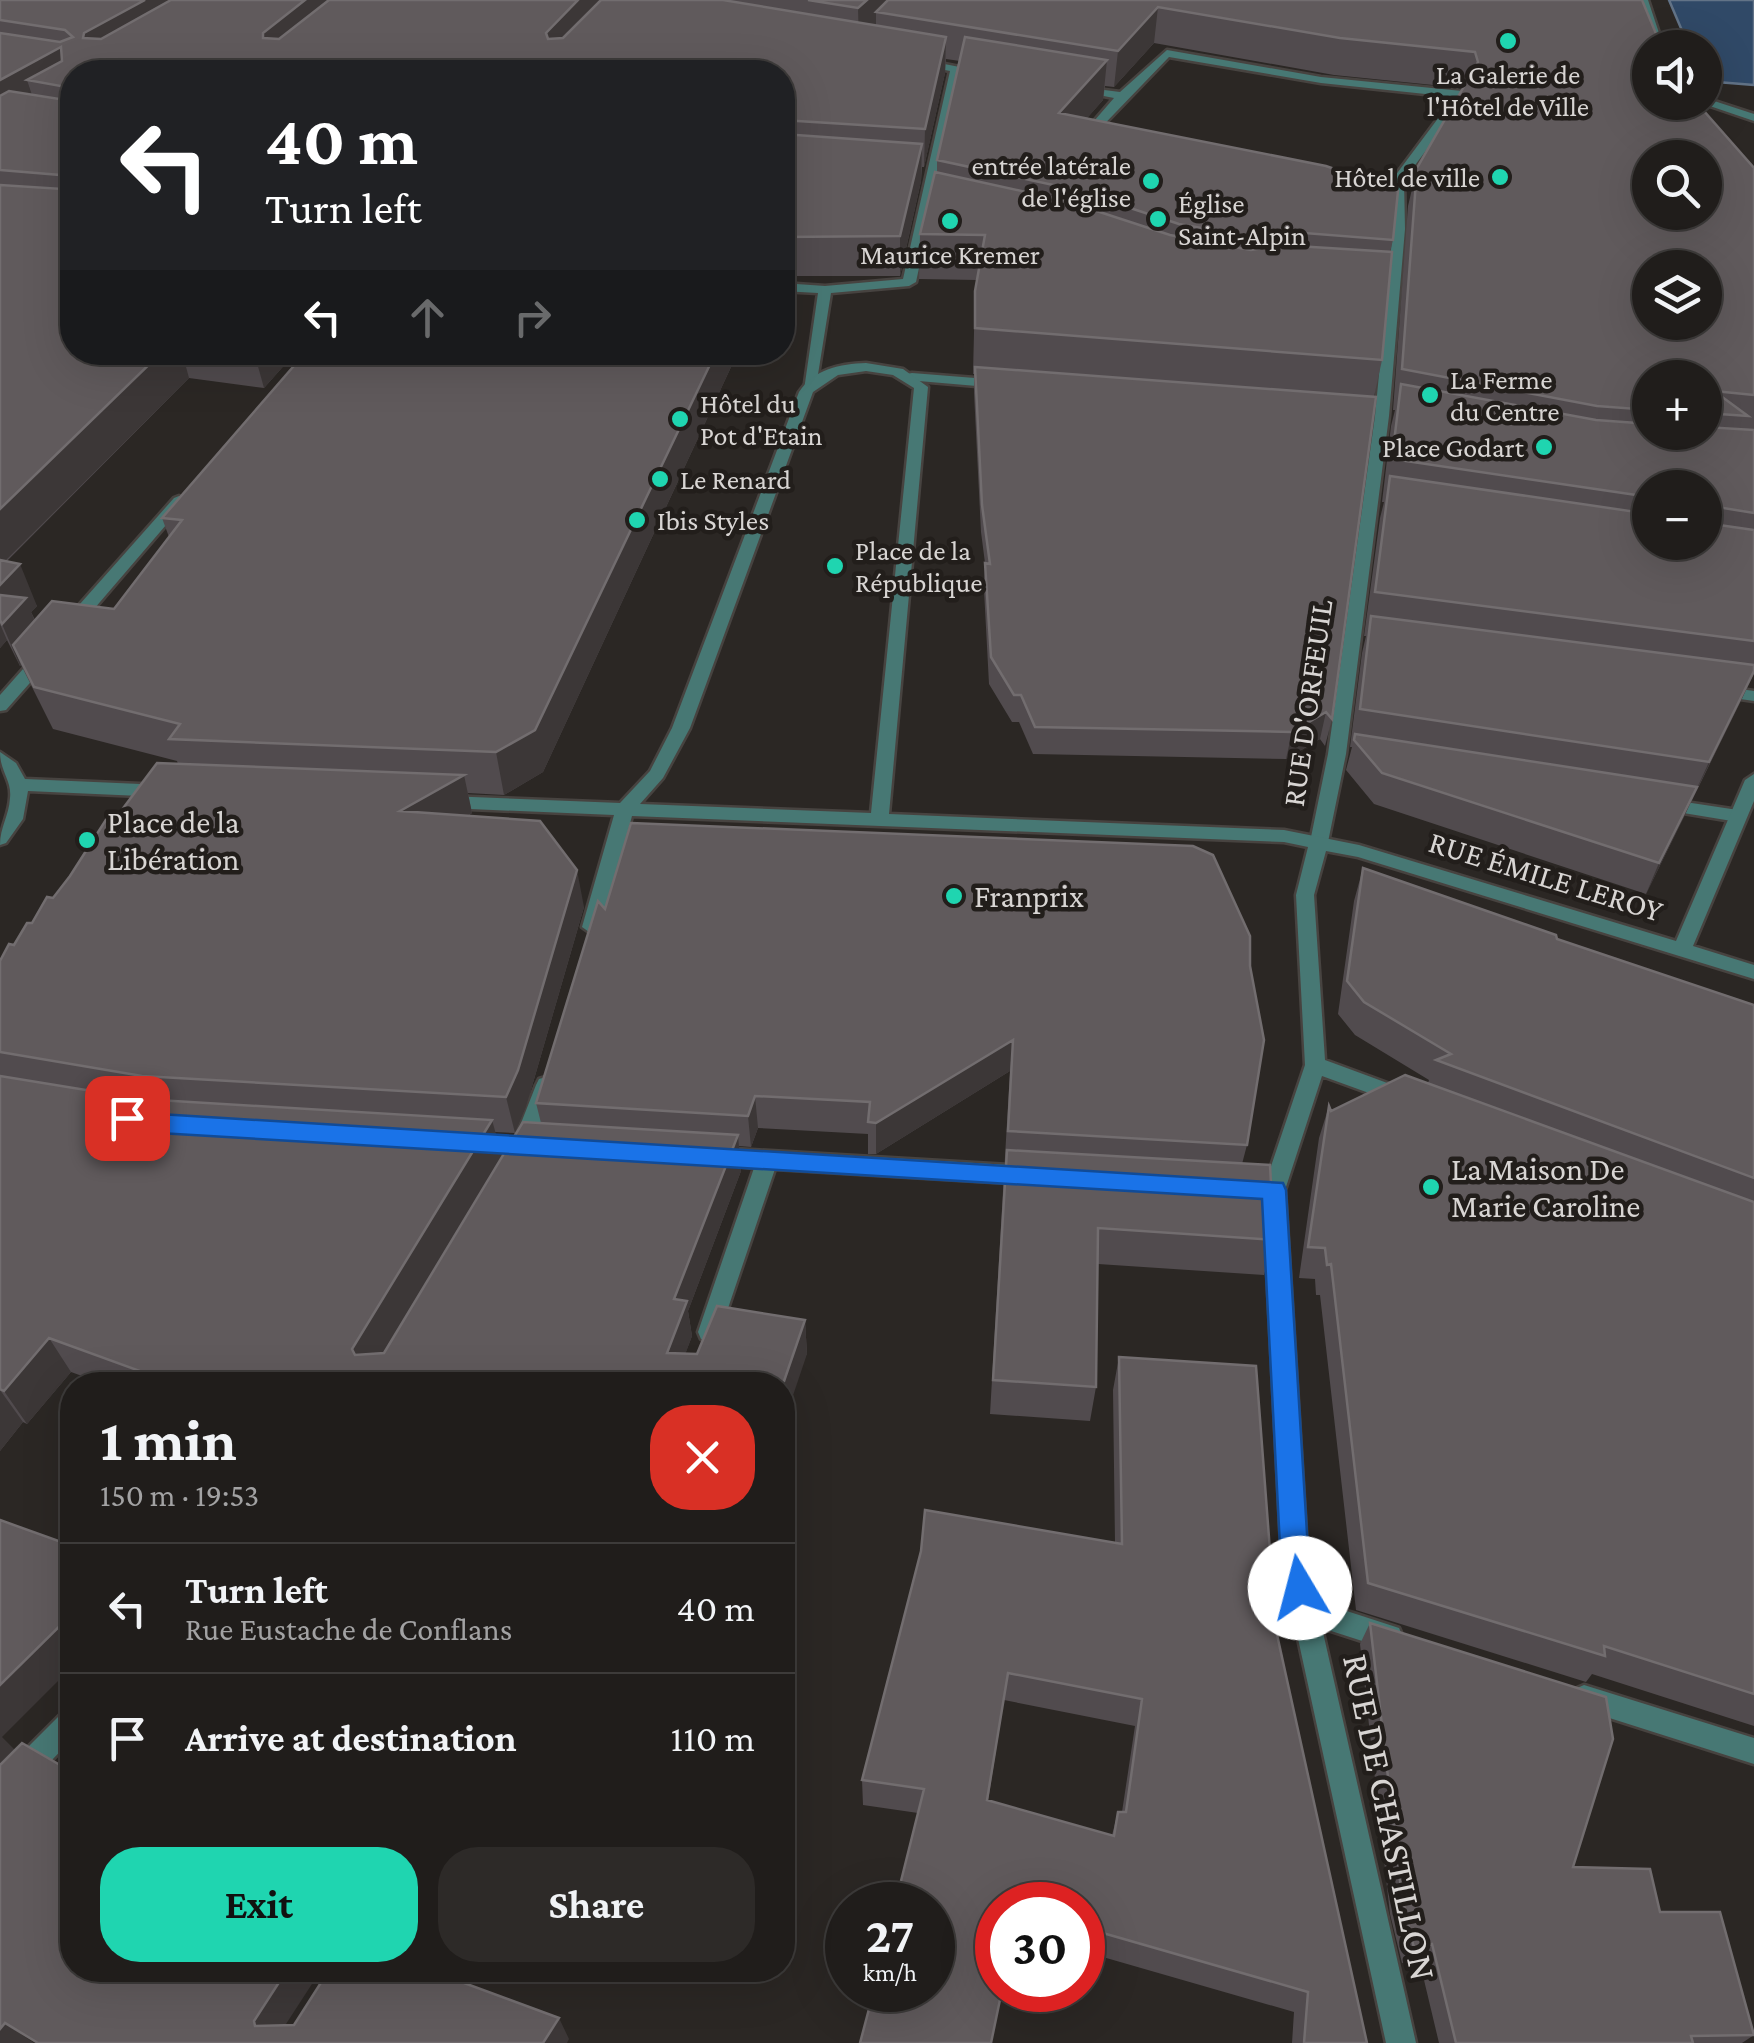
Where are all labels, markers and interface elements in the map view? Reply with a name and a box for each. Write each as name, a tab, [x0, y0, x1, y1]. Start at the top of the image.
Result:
marker: La Galerie de l'Hôtel de Ville	[1497, 30, 1519, 52]
map controls	[1632, 30, 1722, 560]
button: sound	[1632, 30, 1722, 120]
place label: La Galerie de l'Hôtel de Ville	[1427, 59, 1589, 122]
icon: left	[100, 100, 230, 230]
text: 40 m	[265, 101, 418, 179]
button: search	[1632, 140, 1722, 230]
place label: entrée latérale de l'église	[971, 150, 1131, 213]
place label: Hôtel de ville	[1334, 162, 1480, 193]
marker: Hôtel de ville	[1489, 166, 1511, 188]
marker: entrée latérale de l'église	[1140, 170, 1162, 192]
text: Turn left	[265, 183, 422, 233]
place label: Église Saint-Alpin	[1178, 188, 1306, 251]
marker: Église Saint-Alpin	[1147, 208, 1169, 230]
marker: Maurice Kremer	[939, 210, 961, 232]
place label: Maurice Kremer	[860, 239, 1040, 270]
button: layers	[1632, 250, 1722, 340]
icon: left	[295, 290, 350, 345]
icon: ahead	[400, 290, 455, 345]
icon: right	[505, 290, 560, 345]
button: +	[1632, 360, 1722, 450]
place label: La Ferme du Centre	[1450, 364, 1559, 427]
marker: La Ferme du Centre	[1419, 384, 1441, 406]
place label: Hôtel du Pot d'Etain	[700, 388, 823, 451]
marker: Hôtel du Pot d'Etain	[669, 408, 691, 430]
place label: Place Godart	[1382, 432, 1525, 463]
marker: Place Godart	[1533, 436, 1555, 458]
place label: Le Renard	[680, 464, 791, 495]
marker: Le Renard	[649, 468, 671, 490]
button: −	[1632, 470, 1722, 560]
place label: Ibis Styles	[657, 505, 769, 536]
marker: Ibis Styles	[626, 509, 648, 531]
place label: Place de la République	[855, 535, 983, 598]
marker: Place de la République	[824, 555, 846, 577]
street label: RUE D'ORFEUIL	[1275, 597, 1339, 809]
place label: Place de la Libération	[107, 804, 240, 877]
street label: RUE ÉMILE LEROY	[1425, 823, 1667, 929]
marker: Place de la Libération	[76, 829, 98, 851]
place label: Franprix	[974, 878, 1084, 914]
marker: Franprix	[943, 885, 965, 907]
pin	[85, 1076, 170, 1161]
icon: arrive	[100, 1091, 155, 1146]
place label: La Maison De Marie Caroline	[1451, 1151, 1640, 1224]
marker: La Maison De Marie Caroline	[1420, 1176, 1442, 1198]
button: close	[650, 1405, 755, 1510]
text: 1 min	[100, 1406, 237, 1473]
text: 150 m · 19:53	[100, 1477, 259, 1513]
position arrow	[1248, 1536, 1352, 1640]
text: Turn left	[185, 1569, 328, 1611]
icon: left	[100, 1581, 155, 1636]
text: 40 m	[676, 1587, 755, 1629]
text: Rue Eustache de Conflans	[185, 1611, 512, 1647]
street label: RUE DE CHASTILLON	[1335, 1650, 1445, 1984]
icon: arrive	[100, 1711, 155, 1766]
text: Arrive at destination	[185, 1717, 517, 1759]
text: 110 m	[671, 1717, 755, 1759]
button: Exit	[100, 1847, 418, 1962]
button: Share	[438, 1847, 755, 1962]
speed limit sign: 30	[975, 1882, 1105, 2012]
text: 27	[866, 1907, 914, 1963]
text: km/h	[863, 1959, 917, 1986]

